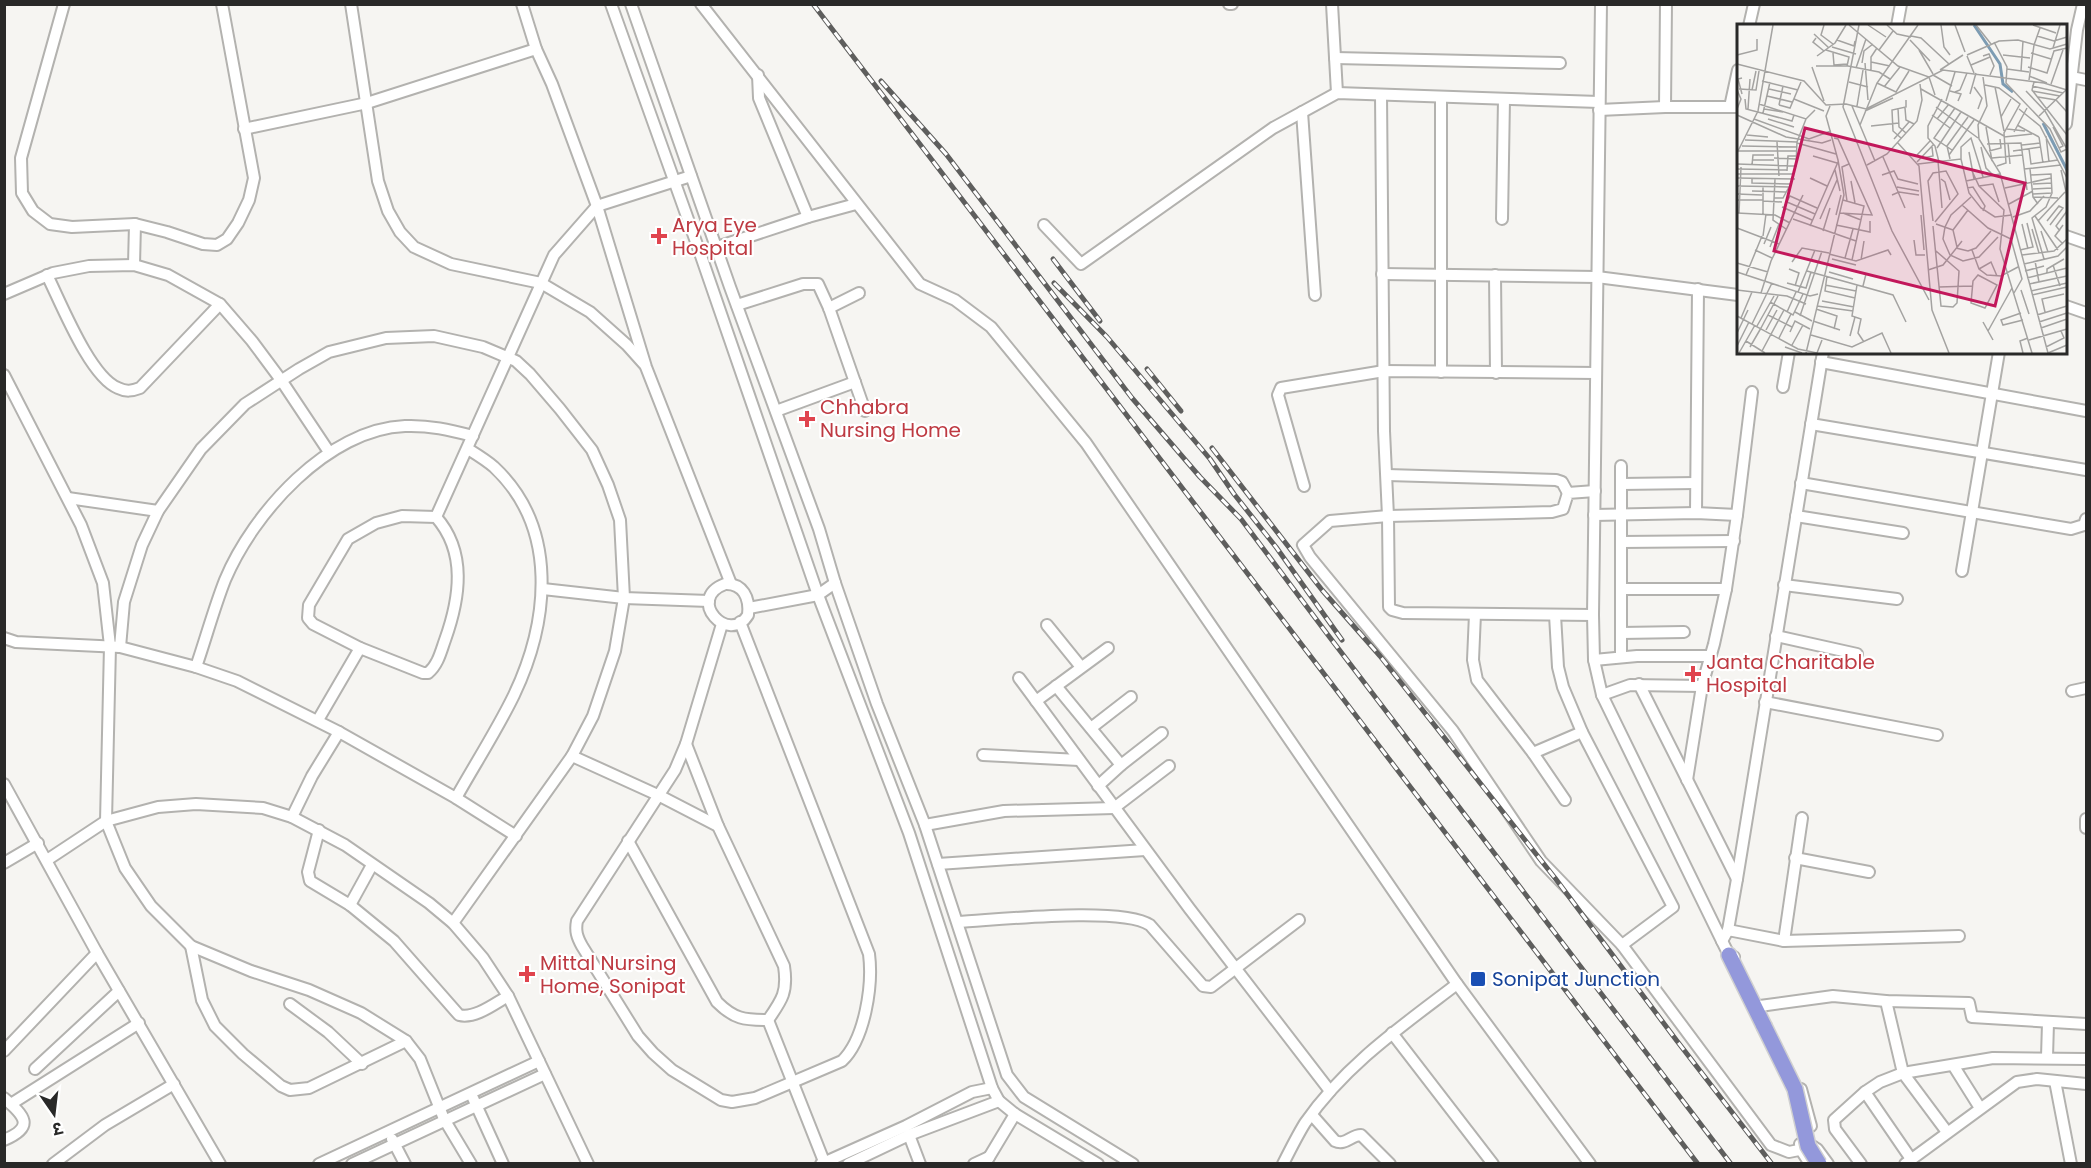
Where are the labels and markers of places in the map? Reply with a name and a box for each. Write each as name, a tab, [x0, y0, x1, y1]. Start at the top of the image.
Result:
place label: Arya Eye Hospital	[672, 211, 757, 262]
marker: Arya Eye Hospital	[650, 227, 668, 245]
place label: Chhabra Nursing Home	[820, 393, 961, 444]
marker: Chhabra Nursing Home	[798, 410, 816, 428]
place label: Janta Charitable Hospital	[1706, 648, 1875, 699]
marker: Janta Charitable Hospital	[1684, 665, 1702, 683]
place label: Mittal Nursing Home, Sonipat	[540, 949, 686, 1000]
marker: Mittal Nursing Home, Sonipat	[518, 965, 536, 983]
place label: Sonipat Junction	[1492, 965, 1660, 993]
marker: Sonipat Junction	[1469, 970, 1487, 988]

